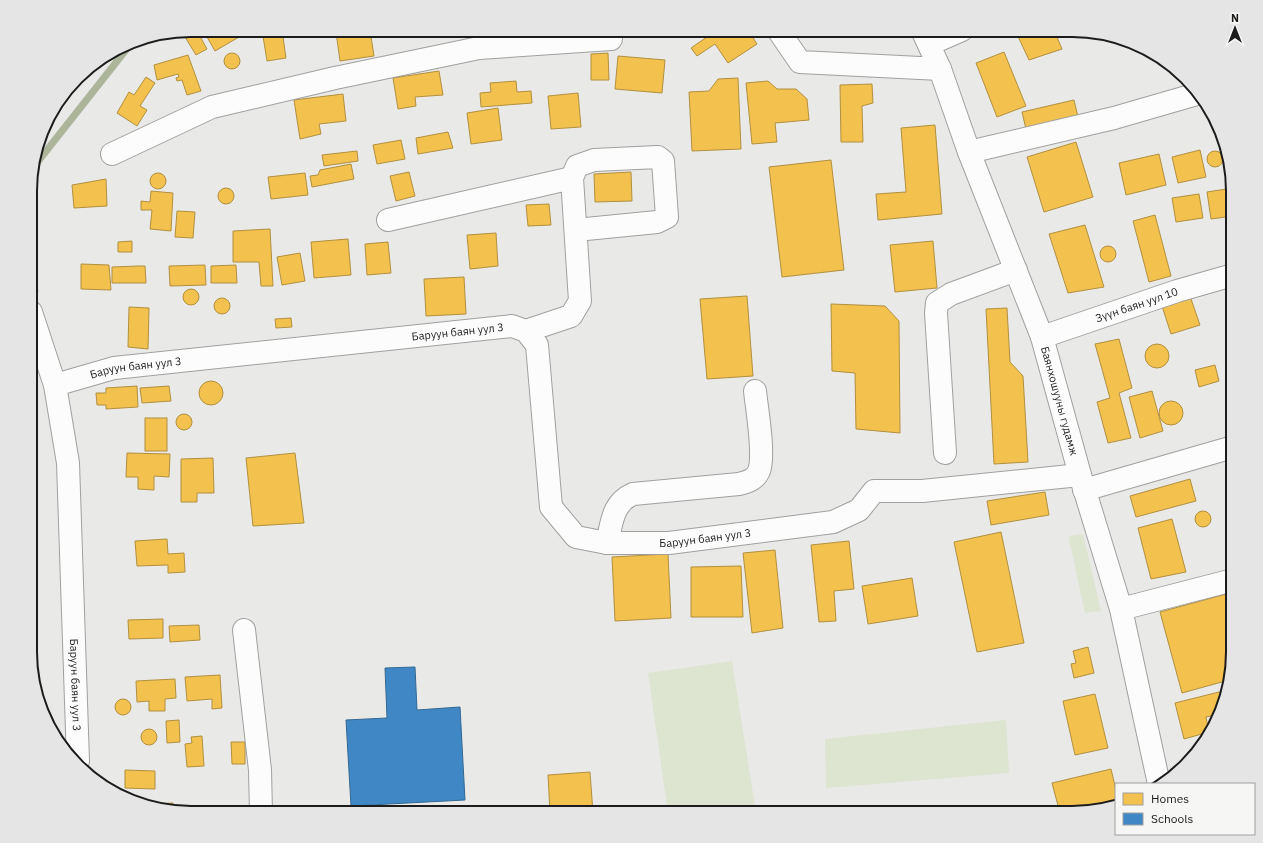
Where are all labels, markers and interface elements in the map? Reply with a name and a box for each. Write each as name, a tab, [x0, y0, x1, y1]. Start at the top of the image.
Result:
north arrow	[1215, 8, 1255, 48]
text: N	[1231, 11, 1239, 25]
street label: Зүүн баян уул 10	[1094, 284, 1180, 325]
street label: Баруун баян уул 3	[411, 320, 504, 344]
street label: Баянхошууны гудамж	[1038, 345, 1081, 457]
street label: Баруун баян уул 3	[88, 354, 182, 382]
street label: Баруун баян уул 3	[659, 526, 752, 550]
street label: Баруун баян уул 3	[67, 638, 84, 731]
legend	[1115, 783, 1255, 835]
text: Homes	[1151, 791, 1189, 806]
text: Schools	[1151, 811, 1194, 826]

